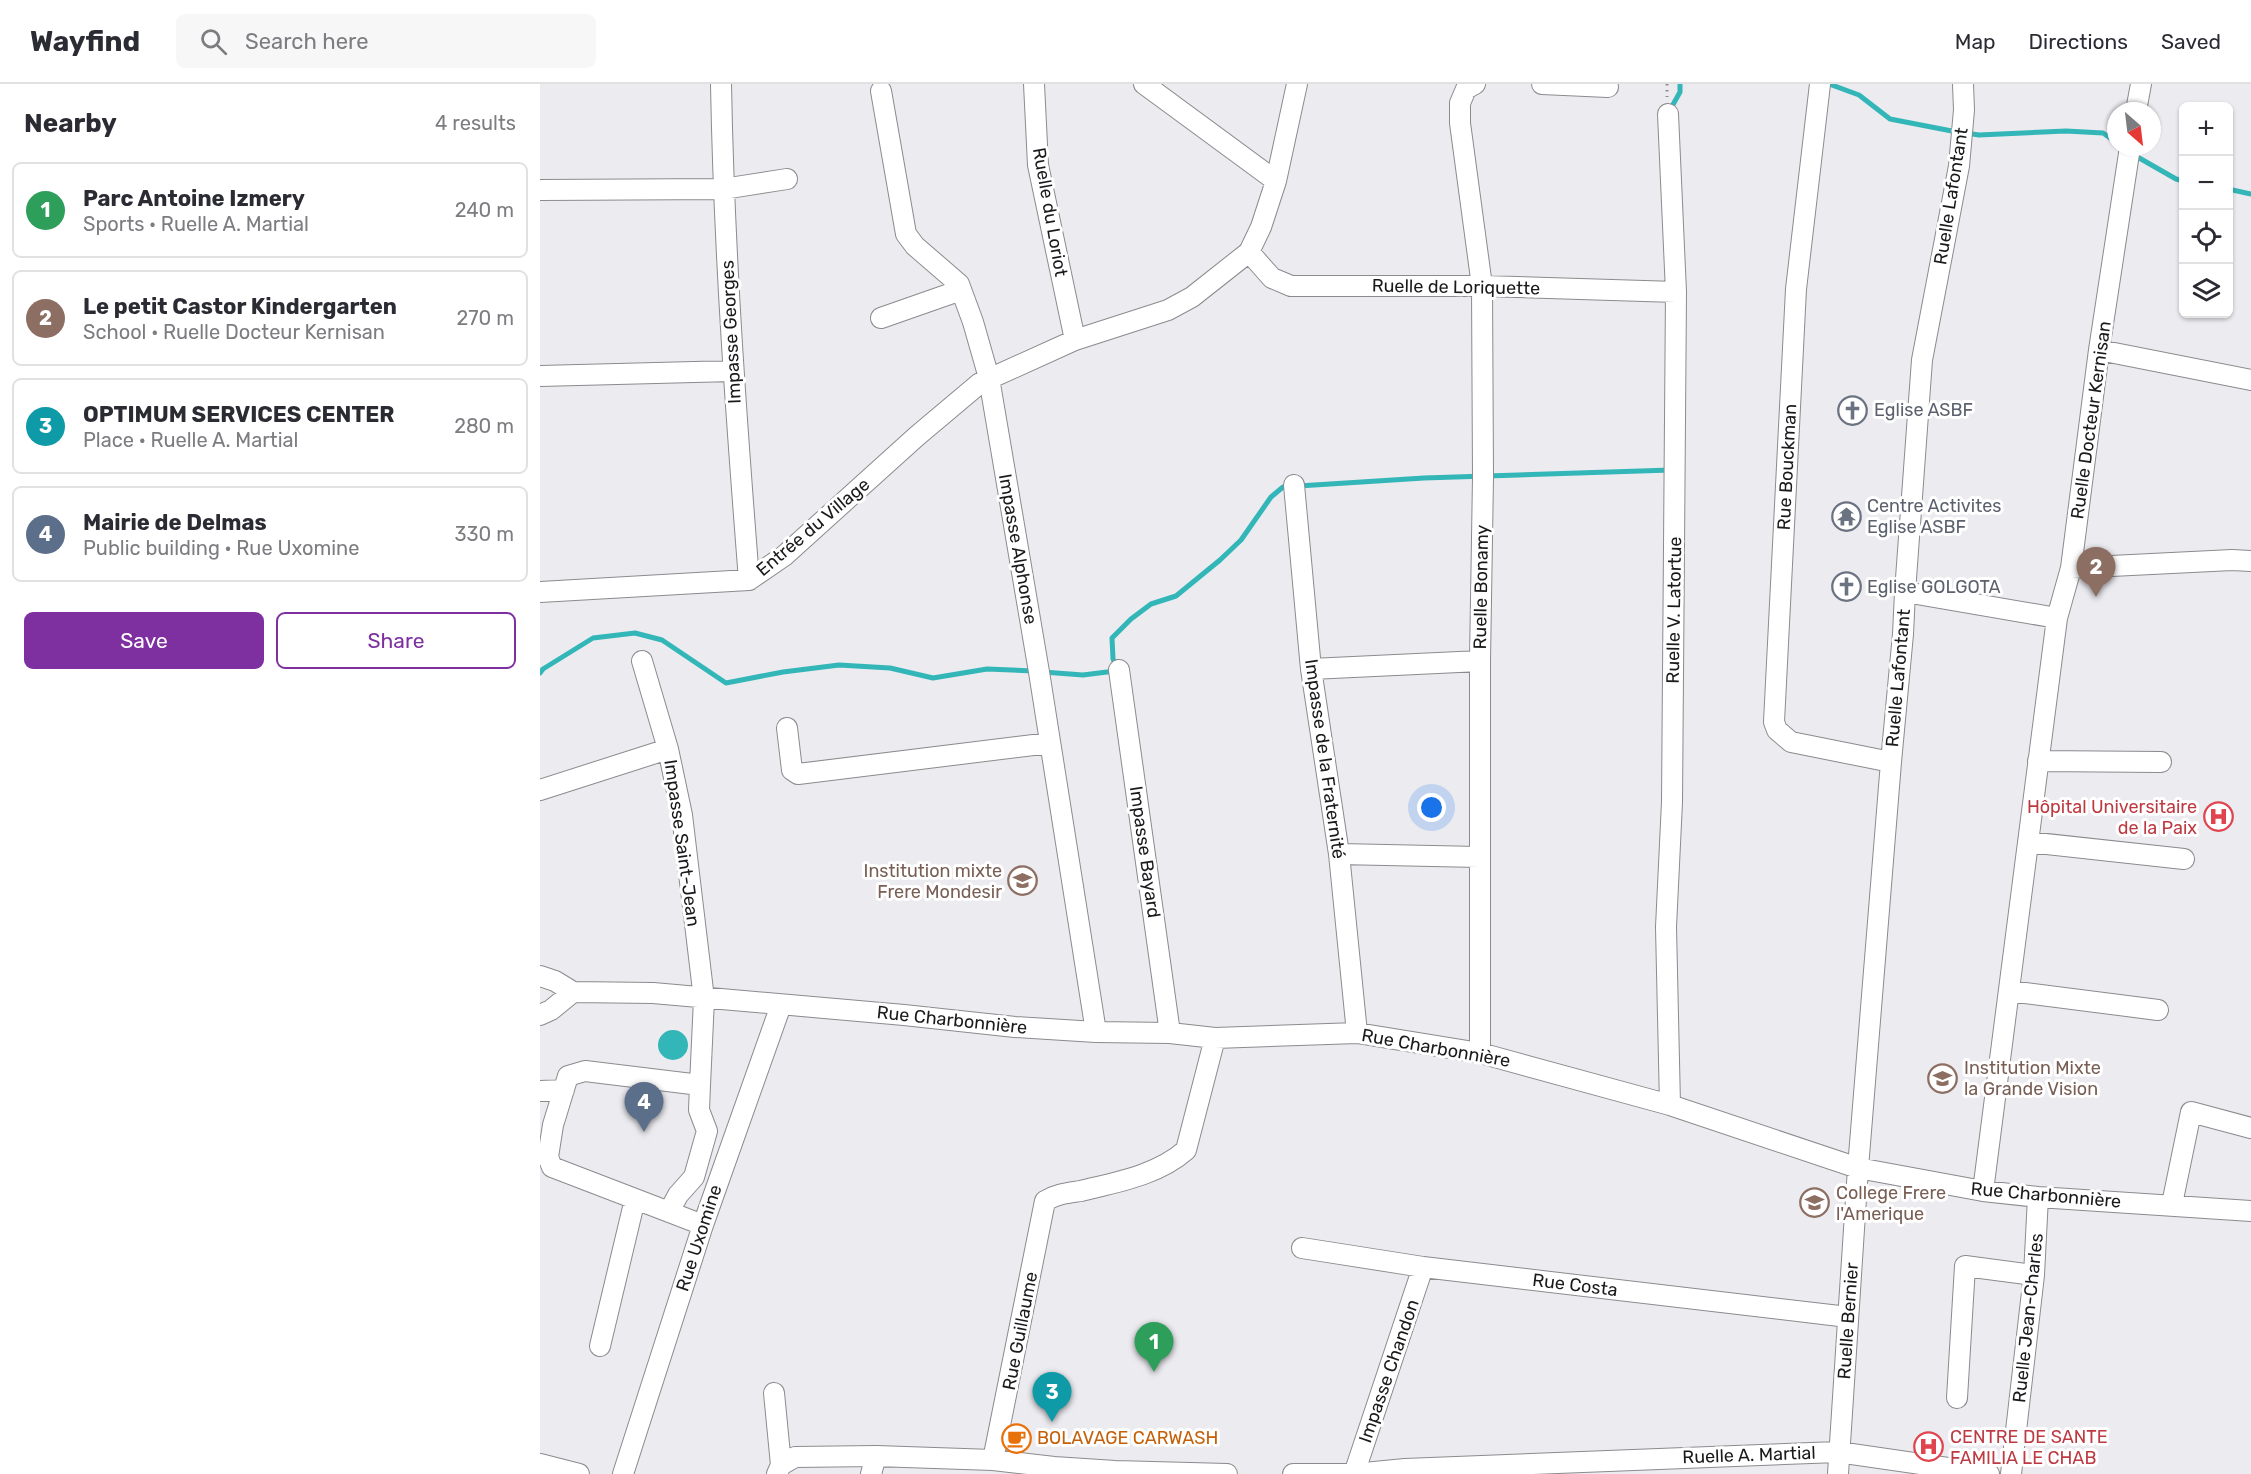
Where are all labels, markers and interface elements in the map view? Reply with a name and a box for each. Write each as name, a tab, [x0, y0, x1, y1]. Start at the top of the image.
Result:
search box	[176, 14, 596, 68]
text: Wayfind	[30, 25, 140, 58]
icon: search	[197, 25, 230, 58]
text: Search here	[245, 28, 369, 55]
text: Map	[1955, 29, 1996, 54]
text: Directions	[2029, 29, 2128, 54]
text: Saved	[2161, 29, 2221, 54]
north arrow	[2107, 102, 2161, 156]
map controls	[2179, 102, 2233, 318]
button: +	[2179, 102, 2233, 156]
text: Nearby	[24, 108, 117, 139]
text: 4 results	[435, 111, 516, 135]
street label: Ruelle Lafontant	[1929, 126, 1973, 266]
street label: Ruelle du Loriot	[1028, 146, 1072, 278]
button: −	[2179, 156, 2233, 210]
text: Parc Antoine Izmery	[83, 185, 305, 212]
text: 1	[41, 198, 50, 222]
text: 240 m	[455, 198, 514, 222]
button: locate	[2179, 210, 2233, 264]
text: Sports · Ruelle A. Martial	[83, 212, 309, 236]
street label: Impasse Georges	[716, 260, 746, 404]
button: layers	[2179, 264, 2233, 318]
street label: Ruelle de Loriquette	[1372, 275, 1540, 299]
text: Le petit Castor Kindergarten	[83, 293, 397, 320]
text: 2	[39, 306, 52, 330]
text: 270 m	[457, 306, 514, 330]
street label: Ruelle Docteur Kernisan	[2066, 319, 2116, 521]
text: School · Ruelle Docteur Kernisan	[83, 320, 385, 344]
church icon: Eglise ASBF	[1837, 394, 1869, 426]
place label: Eglise ASBF	[1874, 399, 1973, 421]
text: OPTIMUM SERVICES CENTER	[83, 401, 395, 428]
street label: Rue Bouckman	[1773, 403, 1801, 531]
text: 3	[39, 414, 52, 438]
text: 280 m	[454, 414, 514, 438]
text: Place · Ruelle A. Martial	[83, 428, 298, 452]
street label: Impasse Alphonse	[994, 472, 1042, 626]
street label: Entrée du Village	[752, 473, 874, 581]
place label: Centre Activites Eglise ASBF	[1867, 495, 2001, 538]
temple icon: Centre Activites Eglise ASBF	[1830, 500, 1862, 532]
text: Mairie de Delmas	[83, 509, 267, 536]
text: 4	[39, 522, 52, 546]
text: 330 m	[455, 522, 514, 546]
street label: Ruelle Bonamy	[1469, 524, 1493, 650]
text: Public building · Rue Uxomine	[83, 536, 359, 560]
street label: Ruelle V. Latortue	[1662, 536, 1686, 684]
pin: 2	[2076, 548, 2116, 597]
church icon: Eglise GOLGOTA	[1830, 571, 1862, 603]
place label: Eglise GOLGOTA	[1867, 576, 2001, 598]
street label: Ruelle Lafontant	[1881, 608, 1915, 748]
button: Save	[24, 612, 264, 669]
button: Share	[276, 612, 516, 669]
street label: Impasse de la Fraternité	[1300, 658, 1350, 860]
street label: Impasse Saint-Jean	[659, 758, 705, 928]
street label: Impasse Bayard	[1125, 785, 1165, 919]
your location	[1417, 793, 1446, 822]
place label: Hôpital Universitaire de la Paix	[2027, 796, 2197, 839]
hospital icon: Hôpital Universitaire de la Paix	[2202, 801, 2234, 833]
place label: Institution mixte Frere Mondesir	[864, 860, 1002, 903]
school or university icon: Institution mixte Frere Mondesir	[1007, 865, 1039, 897]
street label: Rue Charbonnière	[876, 1001, 1028, 1039]
street label: Rue Charbonnière	[1360, 1024, 1512, 1072]
place label: Institution Mixte la Grande Vision	[1964, 1057, 2101, 1100]
school or university icon: Institution Mixte la Grande Vision	[1927, 1062, 1959, 1094]
pin: 4	[624, 1082, 664, 1132]
street label: Rue Charbonnière	[1970, 1177, 2122, 1213]
street label: Rue Uxomine	[671, 1182, 727, 1294]
place label: College Frere l'Amerique	[1836, 1182, 1946, 1225]
school or university icon: College Frere l'Amerique	[1799, 1187, 1831, 1219]
street label: Ruelle Jean-Charles	[2008, 1232, 2048, 1404]
street label: Ruelle Bernier	[1833, 1262, 1863, 1380]
street label: Rue Costa	[1531, 1269, 1619, 1301]
street label: Rue Guillaume	[998, 1270, 1042, 1392]
street label: Impasse Chandon	[1354, 1296, 1424, 1446]
pin: 1	[1134, 1322, 1174, 1372]
pin: 3	[1032, 1372, 1072, 1422]
cafe icon: BOLAVAGE CARWASH	[1000, 1422, 1032, 1454]
place label: CENTRE DE SANTE FAMILIA LE CHAB	[1950, 1426, 2108, 1469]
place label: BOLAVAGE CARWASH	[1037, 1427, 1218, 1449]
hospital icon: CENTRE DE SANTE FAMILIA LE CHAB	[1913, 1431, 1945, 1463]
street label: Ruelle A. Martial	[1682, 1442, 1816, 1468]

